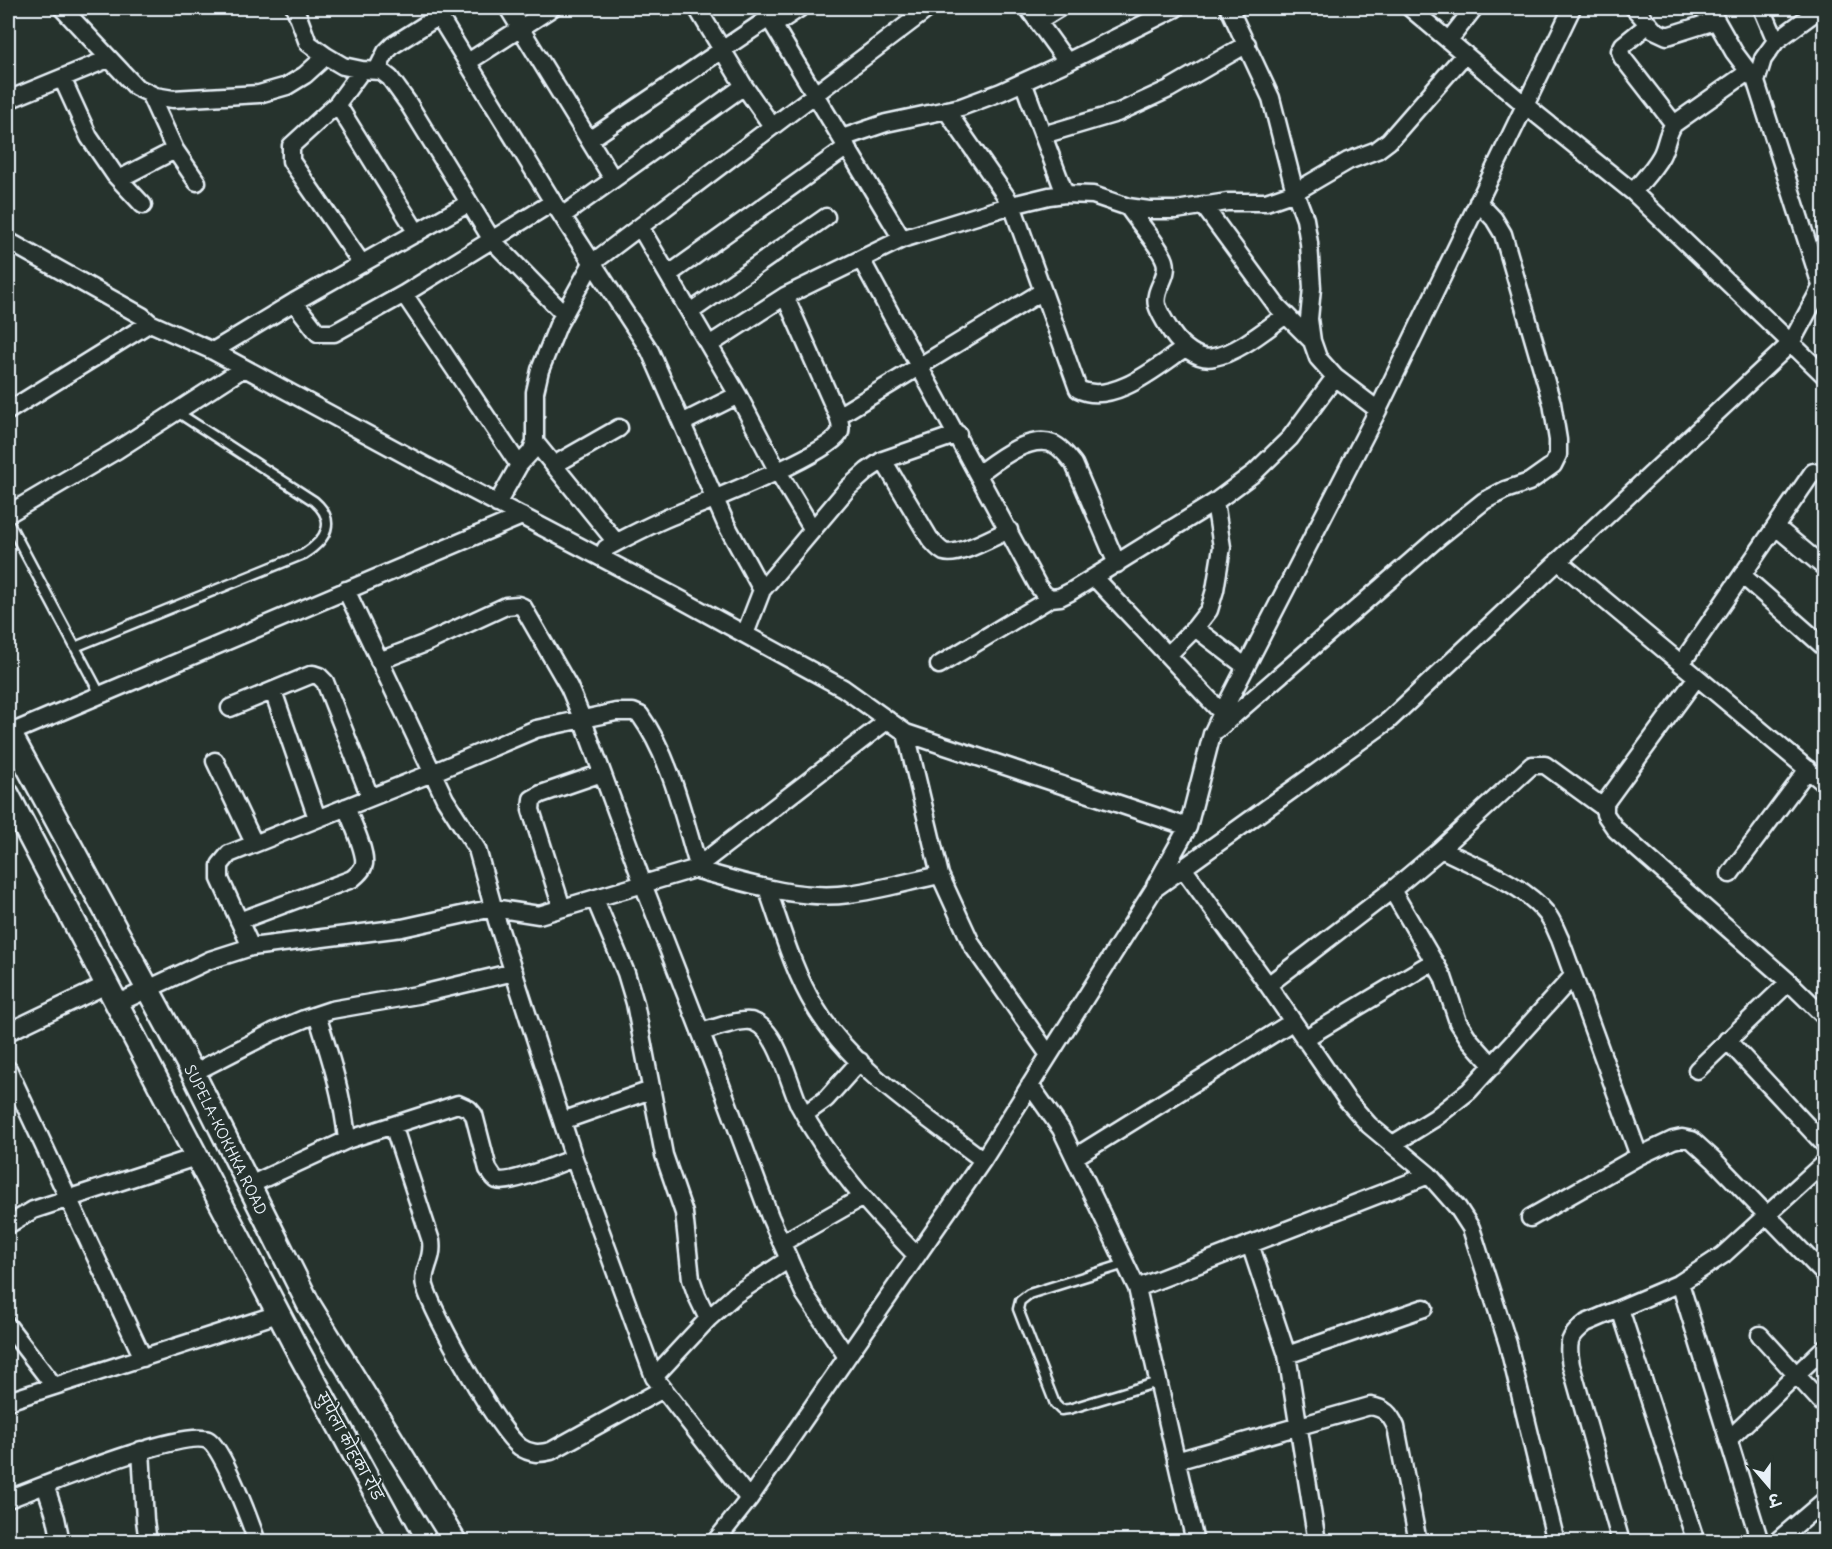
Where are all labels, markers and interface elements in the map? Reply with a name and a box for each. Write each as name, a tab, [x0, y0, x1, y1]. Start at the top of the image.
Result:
street label: SUPELA-KOKHKA ROAD	[181, 1061, 272, 1218]
street label: सुपेला कोहका रोड	[310, 1386, 392, 1505]
north arrow	[1739, 1456, 1799, 1516]
text: उ	[1764, 1488, 1784, 1512]

